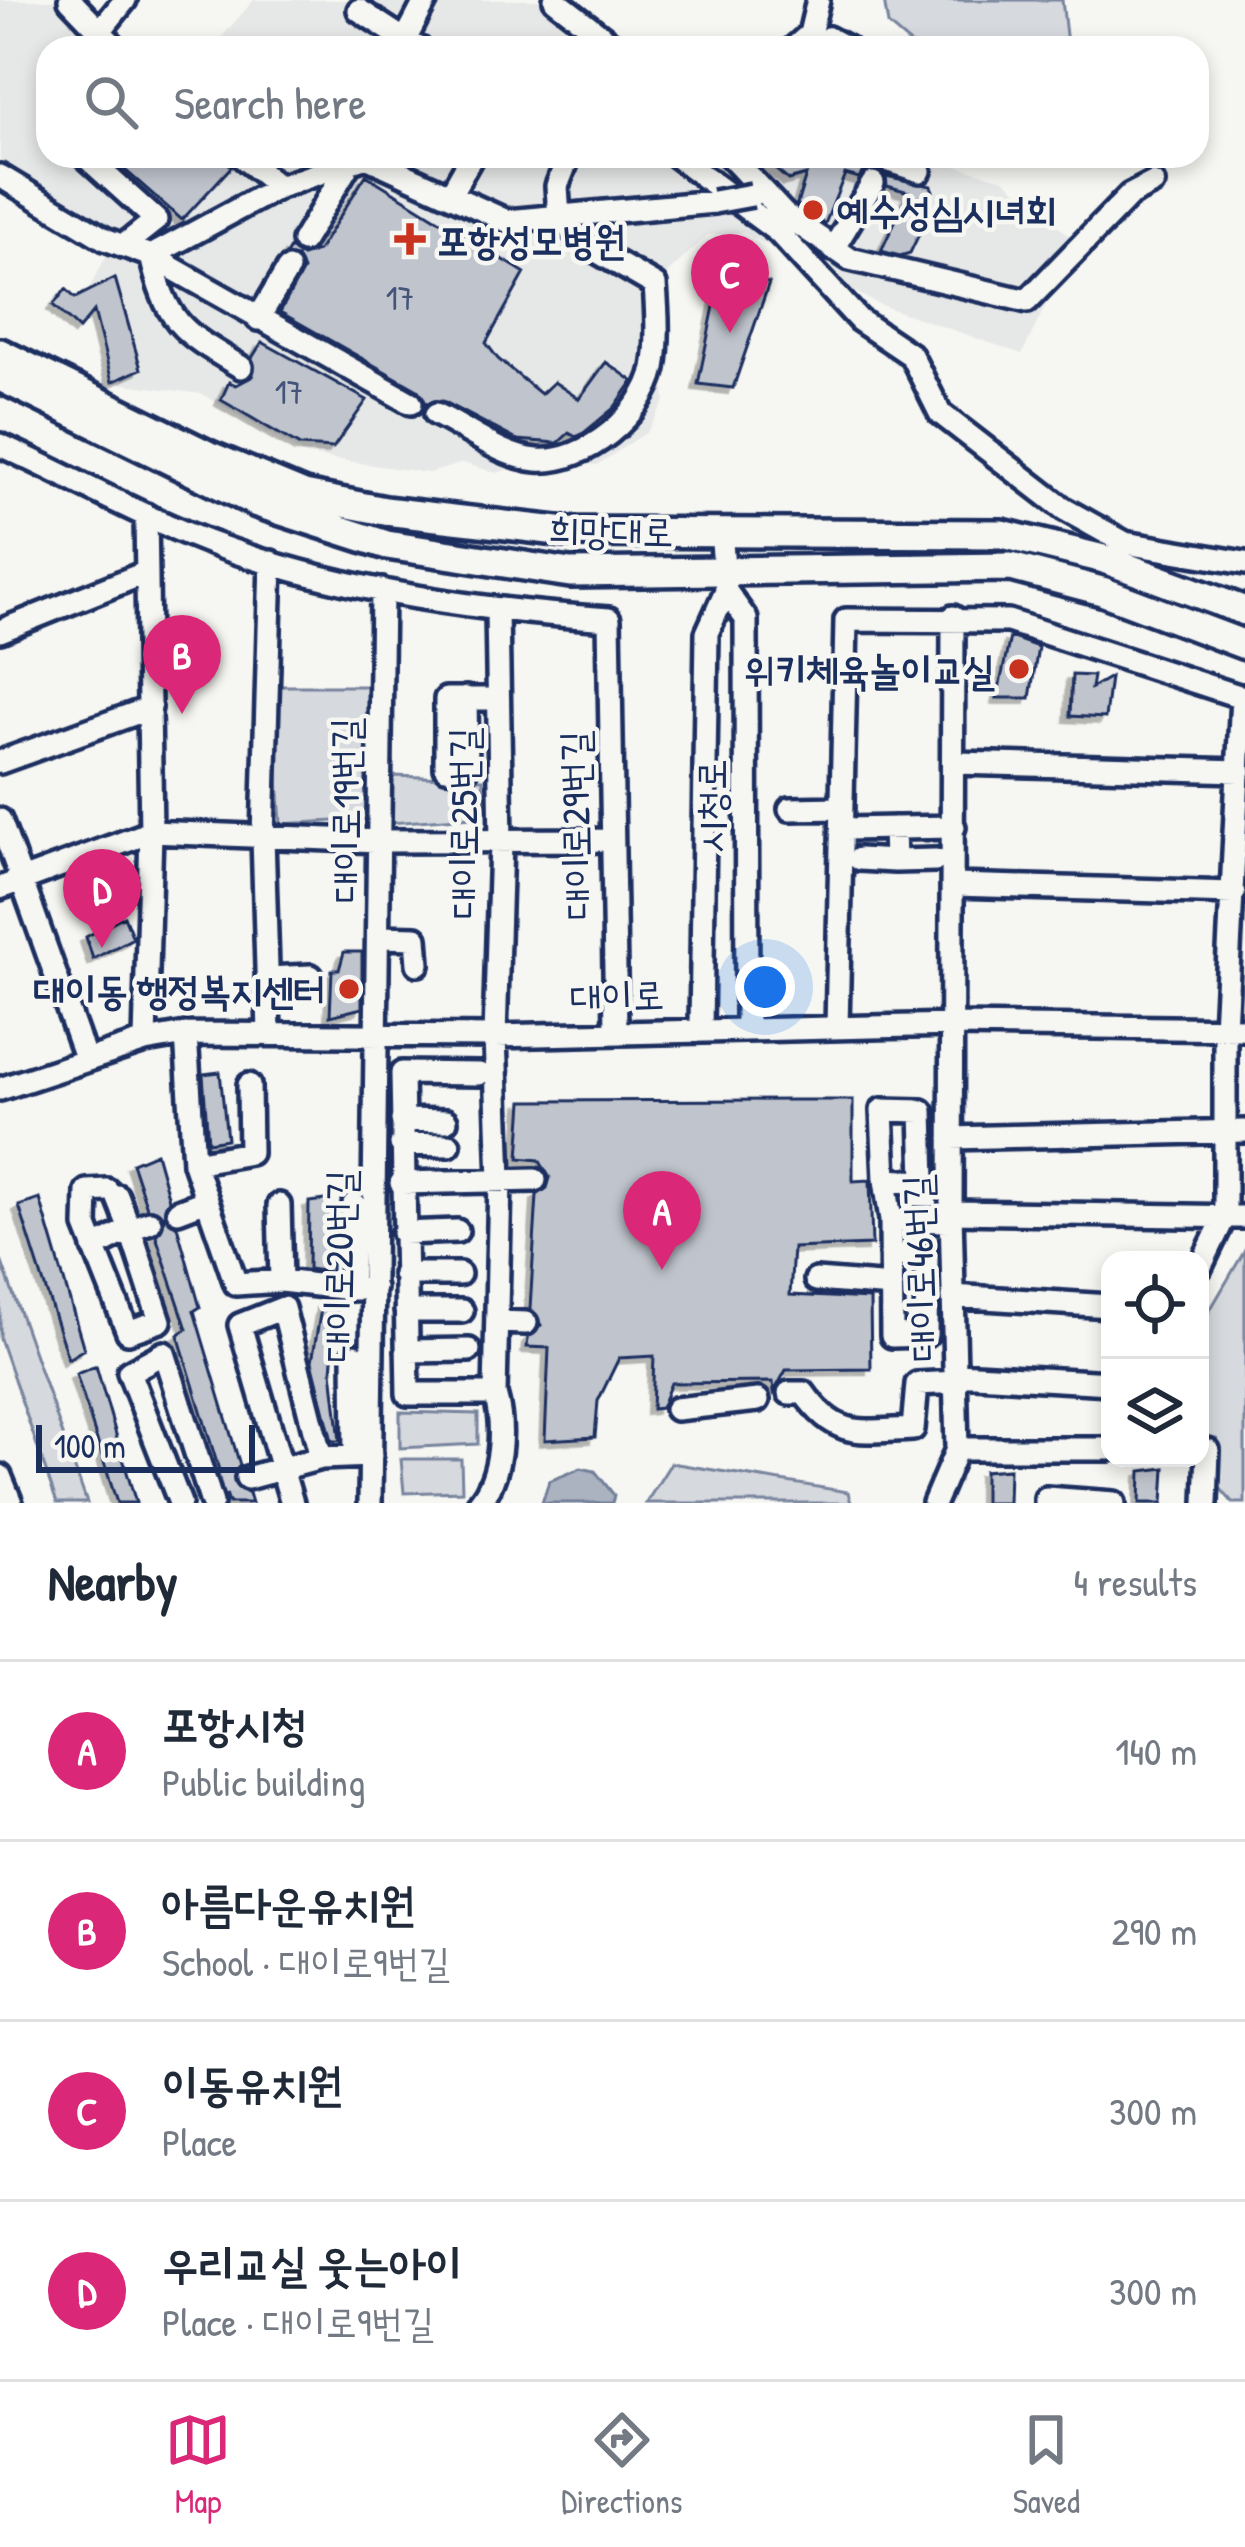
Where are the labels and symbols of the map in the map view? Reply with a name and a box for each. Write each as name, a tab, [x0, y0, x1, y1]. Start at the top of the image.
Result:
place label: 예수성심시녀회	[837, 184, 1057, 237]
marker: 예수성심시녀회	[800, 197, 826, 223]
place label: 포항성모병원	[437, 213, 625, 266]
marker: 포항성모병원	[394, 223, 426, 255]
pin: C	[691, 234, 769, 333]
house number: 17	[386, 276, 414, 320]
house number: 17	[275, 370, 303, 414]
street label: 희망대로	[548, 502, 674, 558]
pin: B	[143, 615, 221, 714]
place label: 위키체육놀이교실	[744, 643, 996, 696]
marker: 위키체육놀이교실	[1006, 656, 1032, 682]
street label: 대이로19번길	[318, 717, 371, 903]
street label: 대이로25번길	[436, 727, 489, 919]
street label: 대이로29번길	[547, 730, 603, 920]
street label: 시청로	[684, 759, 737, 853]
pin: D	[63, 849, 141, 948]
your location	[735, 957, 795, 1017]
place label: 대이동 행정복지센터	[34, 963, 325, 1016]
street label: 대이로	[569, 967, 665, 1023]
marker: 대이동 행정복지센터	[336, 976, 362, 1002]
street label: 대이로20번길	[310, 1169, 366, 1363]
pin: A	[623, 1171, 701, 1270]
street label: 대이로46번길	[889, 1174, 949, 1362]
scale bar	[36, 1419, 255, 1472]

